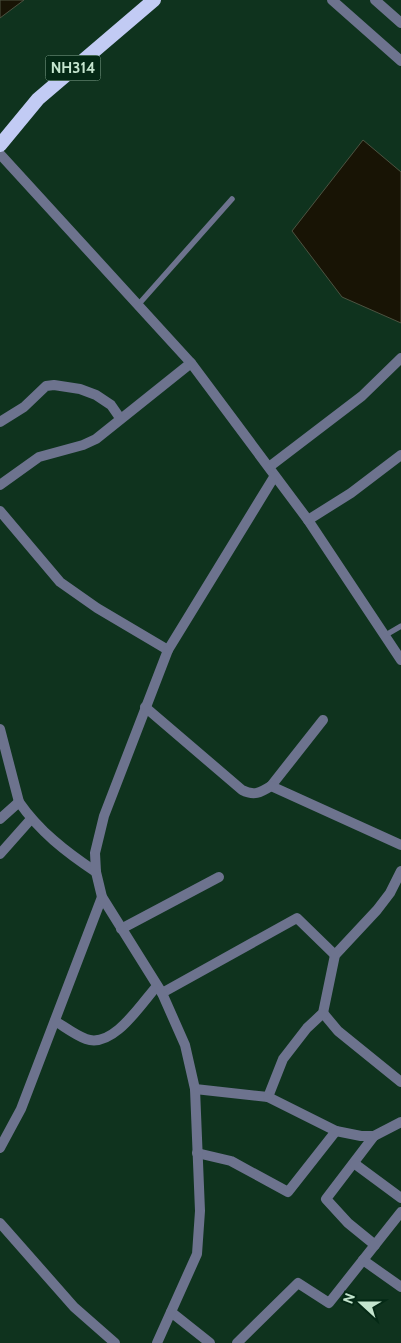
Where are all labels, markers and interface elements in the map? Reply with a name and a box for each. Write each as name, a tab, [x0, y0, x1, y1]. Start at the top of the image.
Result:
road number: NH314	[46, 56, 100, 80]
north arrow	[336, 1278, 386, 1328]
text: N	[339, 1290, 359, 1306]

